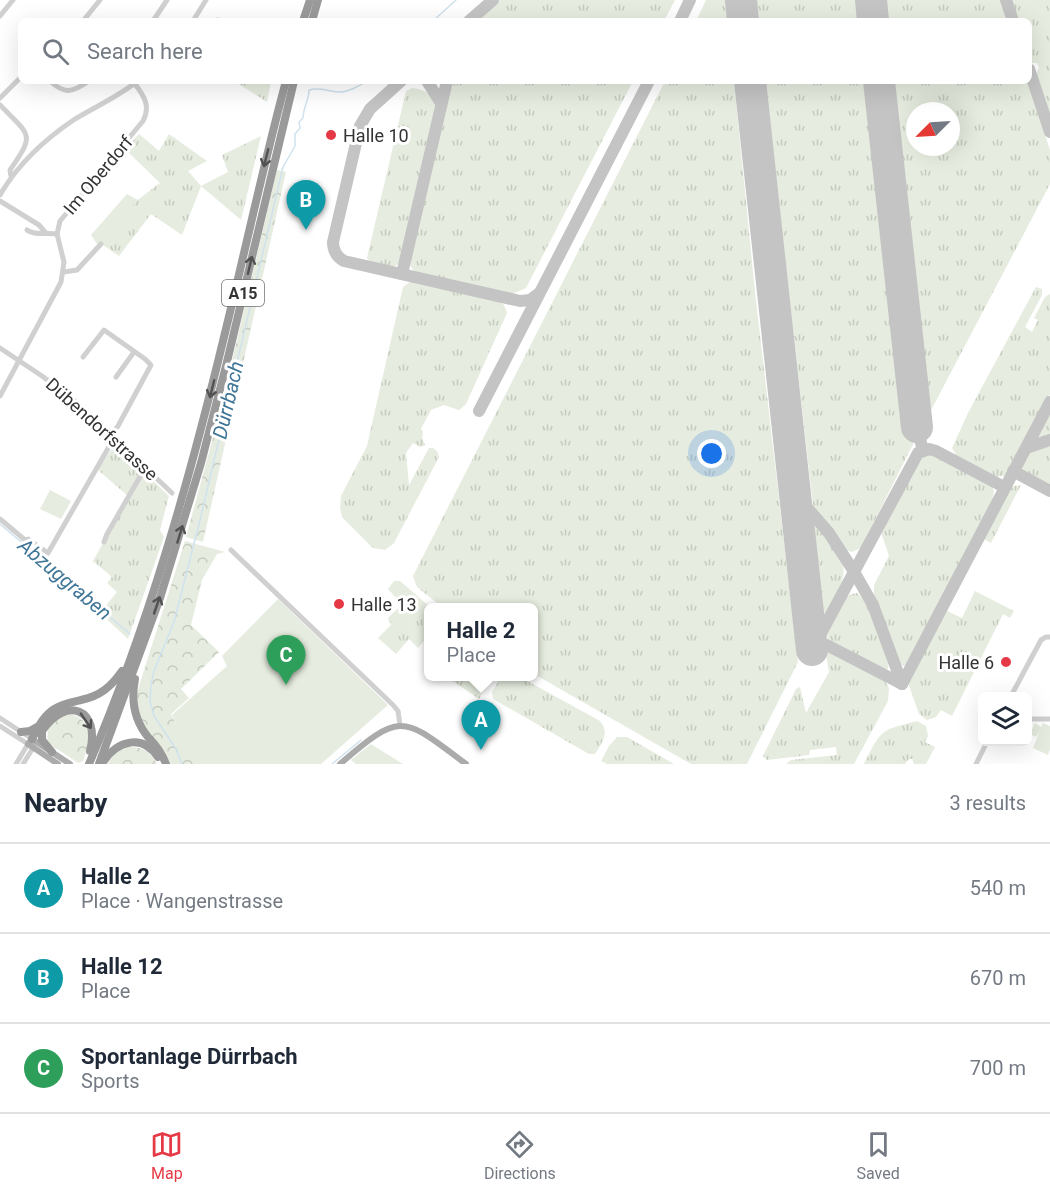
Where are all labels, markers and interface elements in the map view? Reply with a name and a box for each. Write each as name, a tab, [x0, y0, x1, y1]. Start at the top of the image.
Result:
search box	[18, 18, 1032, 84]
icon: search	[39, 35, 72, 68]
text: Search here	[87, 39, 203, 64]
north arrow	[906, 102, 960, 156]
place label: Halle 10	[343, 125, 409, 146]
marker: Halle 10	[324, 128, 338, 142]
street label: Im Oberdorf	[59, 131, 137, 219]
one-way arrow	[260, 148, 271, 167]
pin: B	[286, 180, 326, 230]
one-way arrow	[244, 256, 256, 275]
road number: A15	[222, 280, 264, 306]
water label: Dürrbach	[207, 359, 249, 441]
street label: Dübendorfstrasse	[42, 373, 162, 485]
one-way arrow	[205, 379, 217, 398]
your location	[697, 439, 726, 468]
one-way arrow	[175, 525, 186, 544]
water label: Abzuggraben	[13, 532, 116, 625]
place label: Halle 13	[351, 594, 417, 615]
one-way arrow	[153, 596, 164, 615]
marker: Halle 13	[332, 597, 346, 611]
popup	[424, 603, 538, 681]
text: Halle 2	[447, 618, 515, 643]
pin: C	[266, 636, 306, 685]
text: Place	[447, 643, 496, 667]
place label: Halle 6	[938, 652, 994, 673]
marker: Halle 6	[999, 655, 1013, 669]
map controls	[978, 692, 1032, 746]
button: layers	[978, 692, 1032, 746]
pin: A	[462, 700, 500, 750]
one-way arrow	[79, 713, 92, 729]
text: Nearby	[24, 788, 107, 818]
text: 3 results	[950, 791, 1026, 815]
text: Halle 2	[81, 864, 150, 889]
text: A	[37, 876, 50, 900]
text: 540 m	[970, 876, 1026, 900]
text: Place · Wangenstrasse	[81, 889, 283, 913]
text: Halle 12	[81, 954, 163, 979]
text: B	[37, 966, 50, 990]
text: 670 m	[970, 966, 1026, 990]
text: Place	[81, 979, 130, 1003]
text: Sportanlage Dürrbach	[81, 1044, 298, 1069]
text: C	[37, 1056, 50, 1080]
text: 700 m	[970, 1056, 1026, 1080]
text: Sports	[81, 1069, 140, 1093]
tab: Map	[150, 1128, 183, 1183]
tab: Directions	[484, 1128, 556, 1183]
tab: Saved	[856, 1128, 900, 1183]

